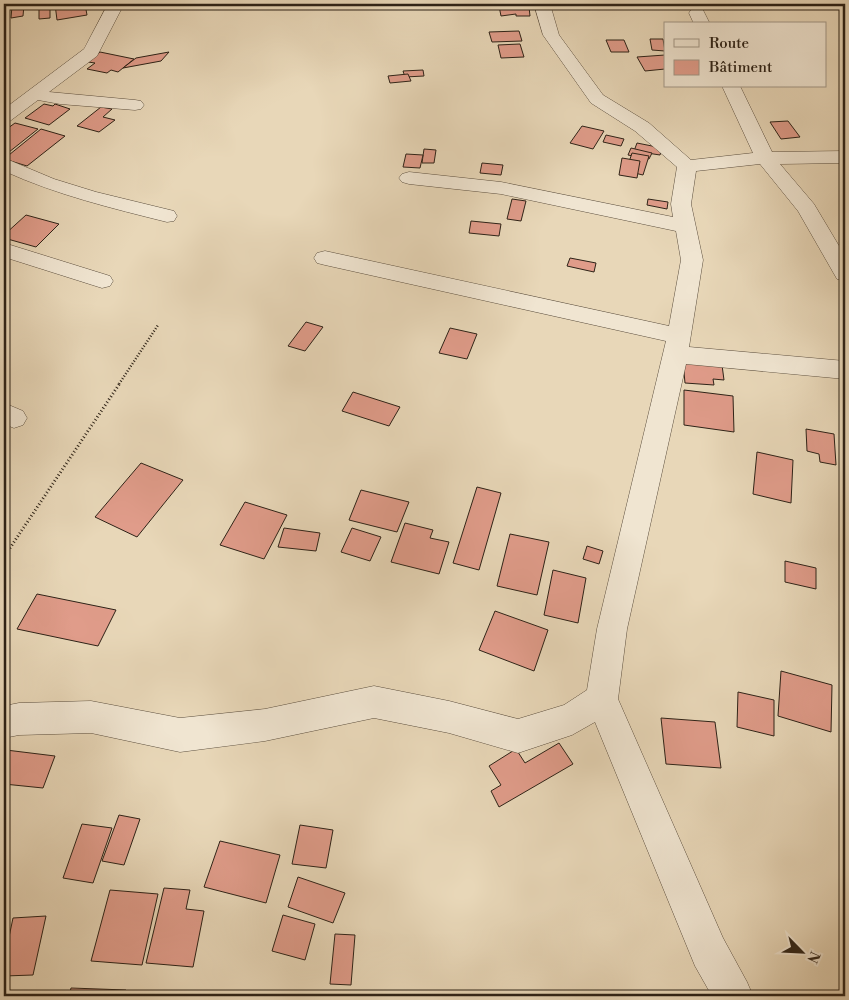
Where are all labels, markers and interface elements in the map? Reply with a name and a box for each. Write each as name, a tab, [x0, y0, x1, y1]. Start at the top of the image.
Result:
legend	[664, 22, 826, 88]
text: Route	[709, 34, 749, 53]
text: Bâtiment	[708, 58, 773, 77]
north arrow	[776, 928, 826, 978]
text: N	[802, 948, 823, 966]

